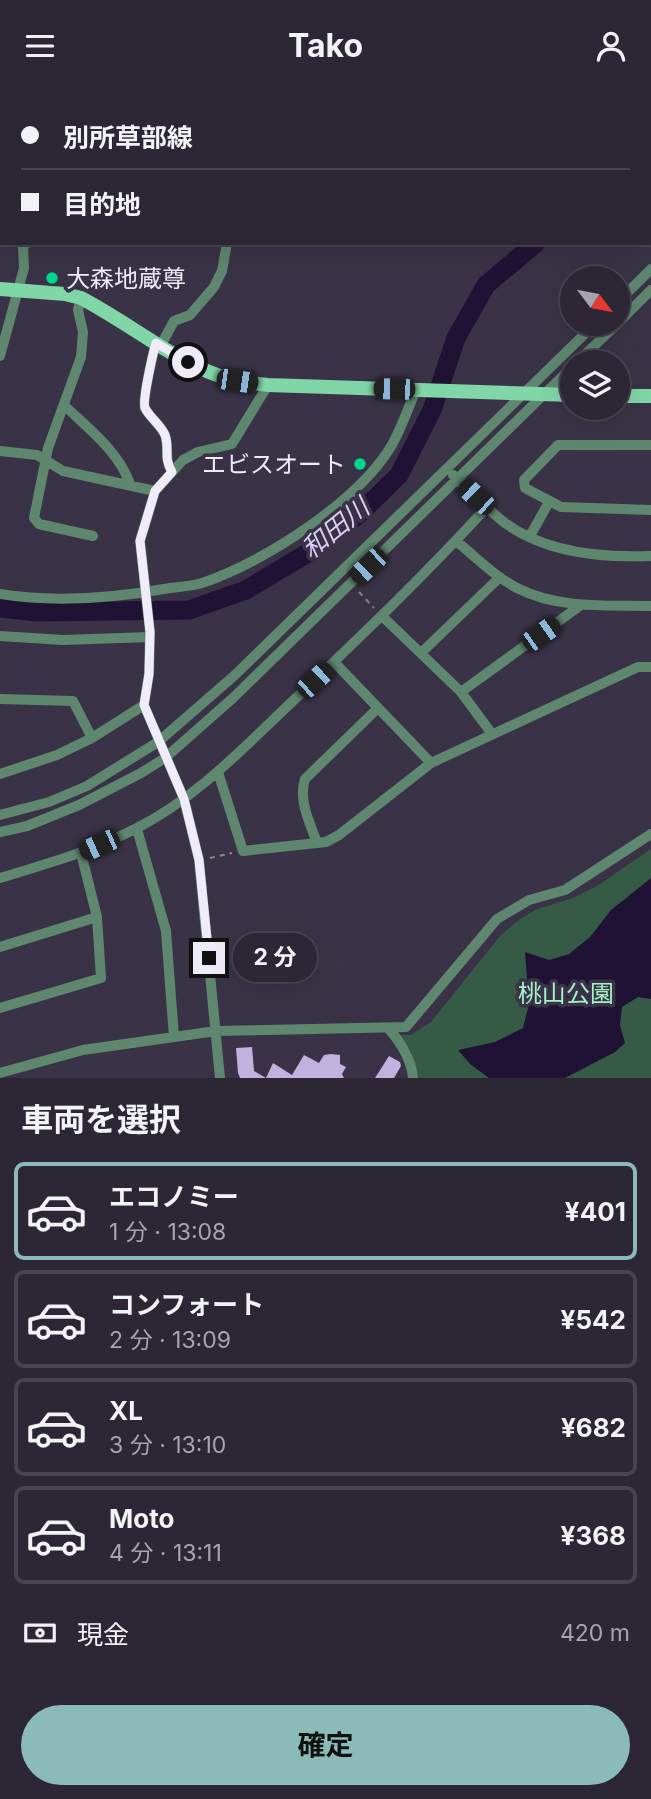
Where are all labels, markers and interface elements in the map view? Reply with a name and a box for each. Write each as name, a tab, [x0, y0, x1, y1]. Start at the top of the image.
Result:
text: Tako	[288, 26, 363, 65]
icon: menu	[21, 27, 59, 65]
icon: person	[592, 27, 630, 65]
text: 別所草部線	[63, 122, 193, 153]
text: 目的地	[63, 189, 141, 220]
place label: 大森地蔵尊	[66, 264, 186, 293]
north arrow	[560, 266, 630, 336]
map controls	[560, 266, 630, 420]
marker: 大森地蔵尊	[44, 270, 60, 286]
route start	[172, 346, 204, 378]
button: layers	[560, 350, 630, 420]
car	[215, 368, 260, 394]
car	[373, 378, 416, 400]
place label: エビスオート	[202, 450, 346, 479]
marker: エビスオート	[352, 456, 368, 472]
car	[454, 475, 499, 519]
water label: 和田川	[295, 490, 377, 565]
car	[346, 544, 391, 588]
car	[518, 613, 565, 655]
car	[293, 658, 338, 702]
car	[76, 827, 123, 863]
callout: 2 分	[234, 933, 318, 983]
route end	[193, 942, 225, 974]
text: 2 分	[254, 943, 296, 971]
park label: 桃山公園	[518, 979, 614, 1008]
text: 車両を選択	[21, 1100, 181, 1139]
icon: car	[25, 1180, 88, 1243]
text: エコノミー	[109, 1181, 239, 1212]
text: ¥401	[565, 1196, 626, 1227]
text: 1 分 · 13:08	[109, 1218, 226, 1246]
icon: car	[25, 1288, 88, 1351]
text: コンフォート	[109, 1289, 264, 1320]
text: ¥542	[561, 1304, 626, 1335]
text: 2 分 · 13:09	[109, 1326, 231, 1354]
text: XL	[109, 1395, 143, 1426]
icon: car	[25, 1396, 88, 1459]
text: ¥682	[561, 1412, 626, 1443]
text: 3 分 · 13:10	[109, 1431, 226, 1459]
text: Moto	[109, 1503, 174, 1534]
icon: car	[25, 1504, 88, 1567]
text: ¥368	[561, 1520, 626, 1551]
text: 4 分 · 13:11	[109, 1539, 222, 1567]
icon: cash	[21, 1614, 59, 1652]
text: 現金	[77, 1619, 129, 1650]
text: 420 m	[560, 1619, 630, 1647]
button: 確定	[21, 1705, 630, 1785]

